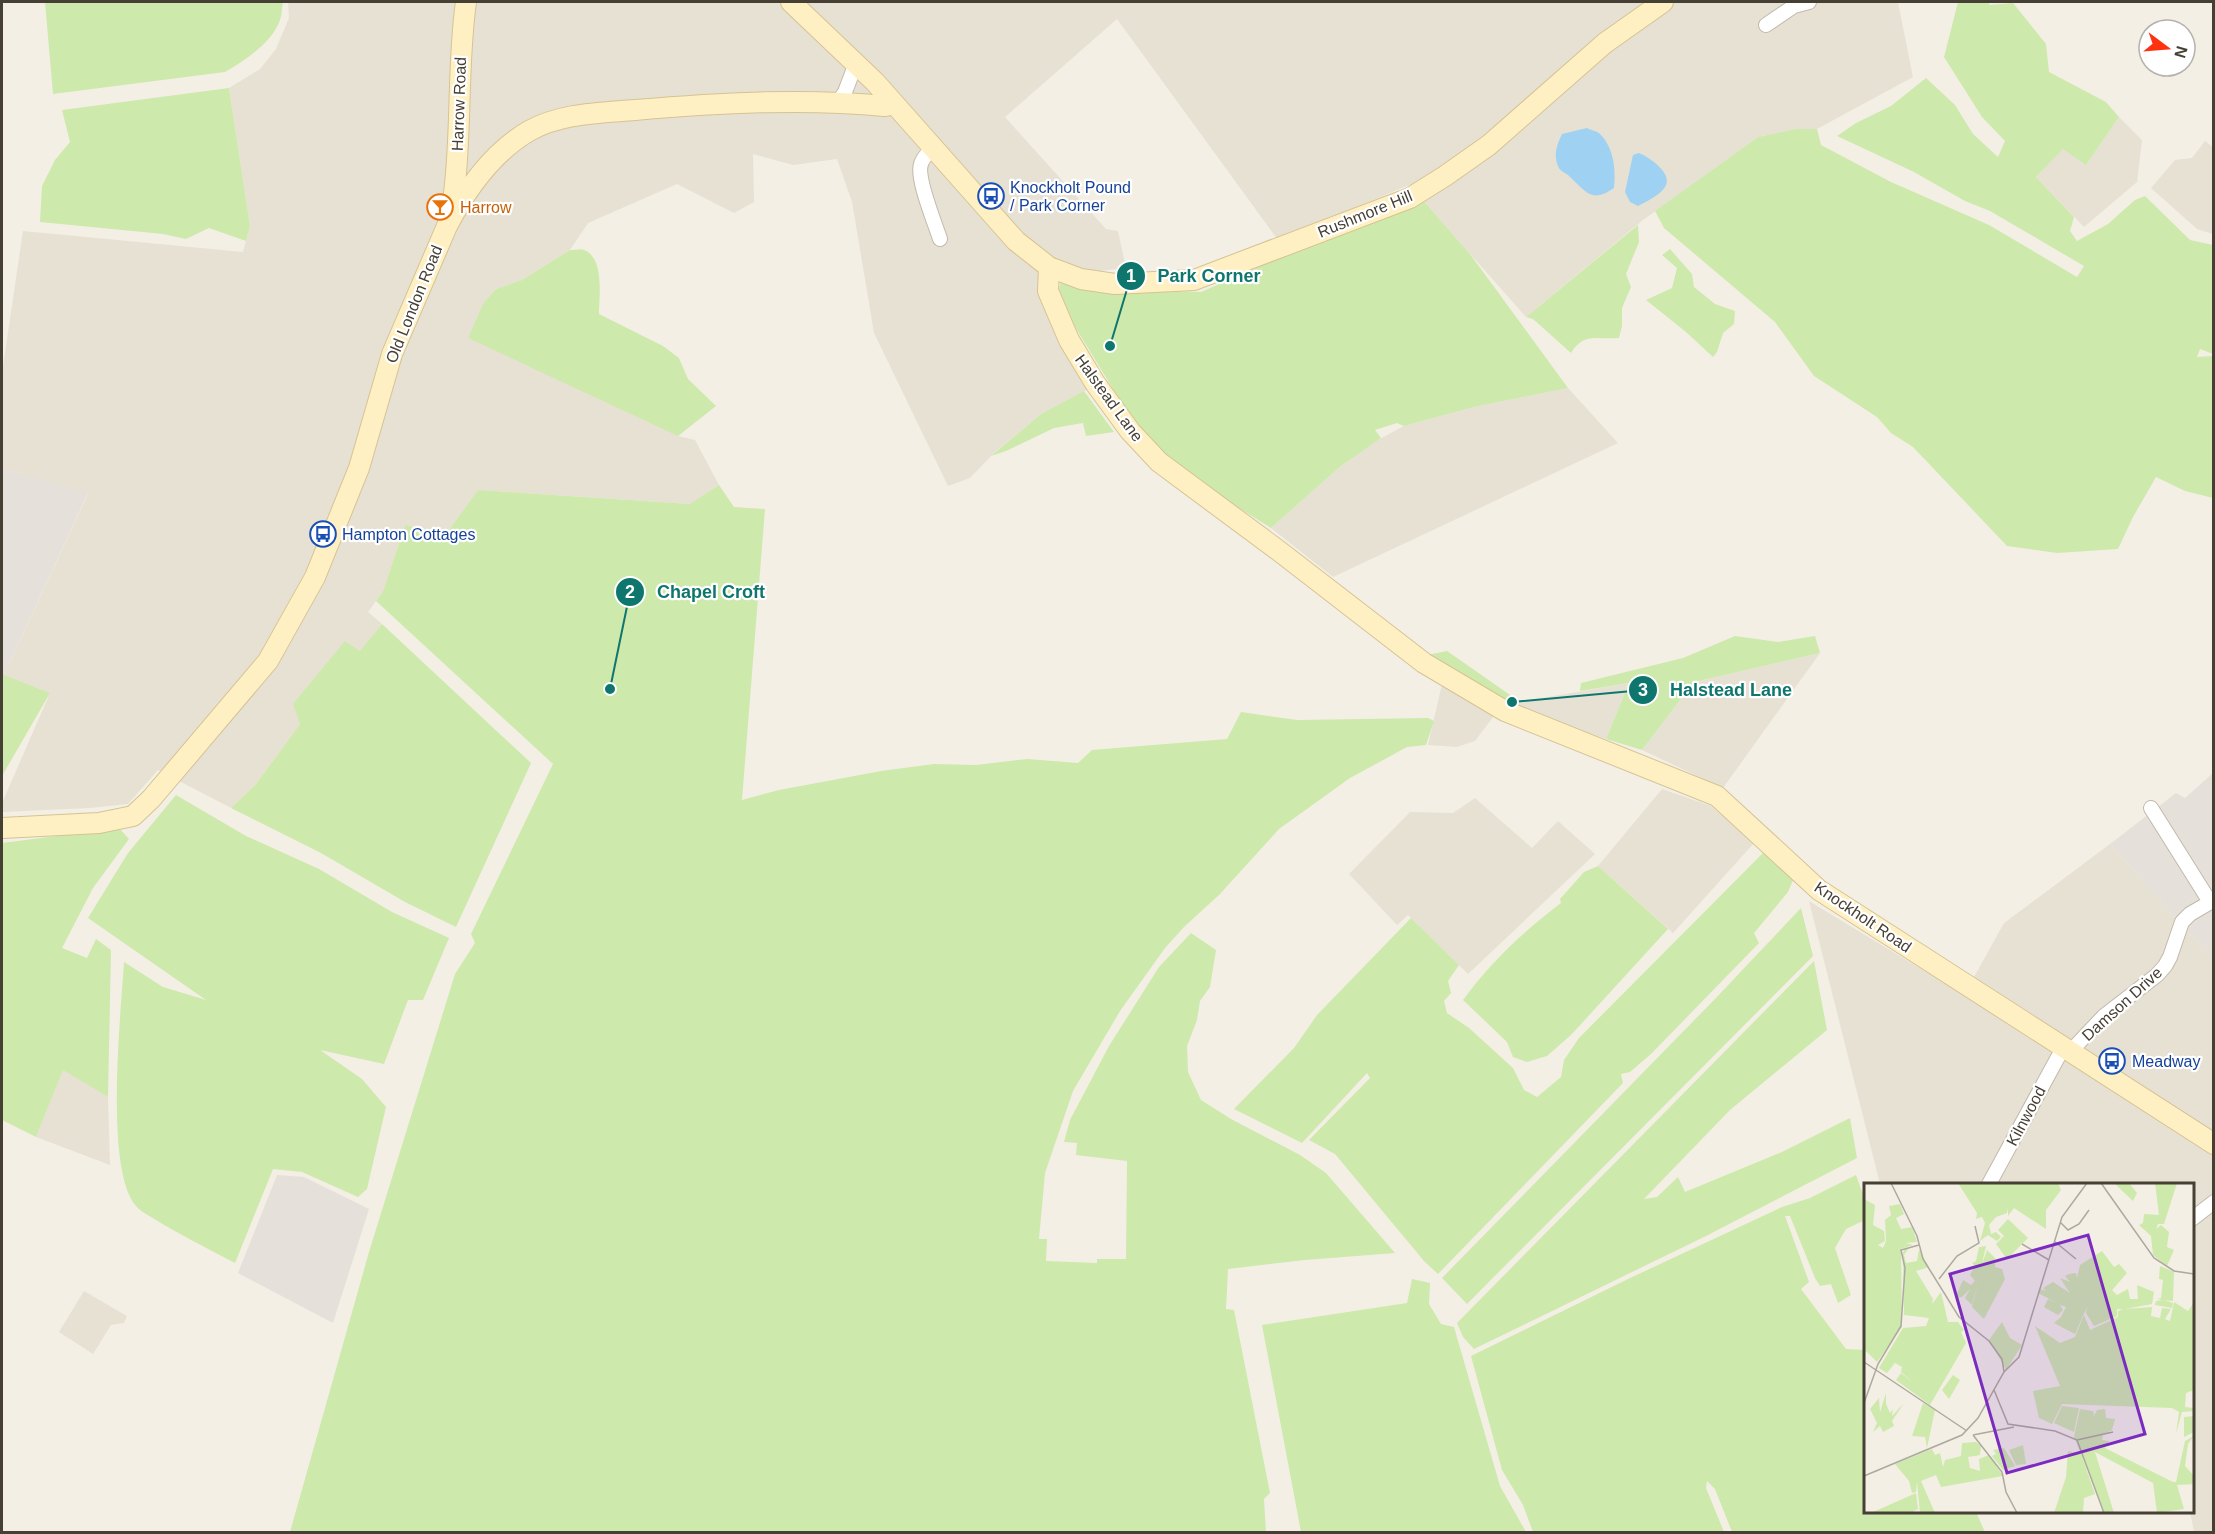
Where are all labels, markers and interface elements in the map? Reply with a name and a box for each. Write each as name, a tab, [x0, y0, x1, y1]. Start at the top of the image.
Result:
north arrow	[2137, 18, 2197, 78]
text: N	[2171, 44, 2191, 60]
street label: Harrow Road	[449, 57, 469, 151]
place label: Knockholt Pound / Park Corner	[1010, 179, 1131, 214]
bus stop icon: Knockholt Pound / Park Corner	[976, 181, 1006, 211]
street label: Rushmore Hill	[1315, 187, 1415, 241]
bar icon: Harrow	[425, 192, 455, 222]
place label: Harrow	[460, 199, 512, 216]
street label: Old London Road	[383, 243, 445, 365]
callout: Park Corner	[1116, 258, 1273, 294]
text: 1	[1126, 266, 1136, 286]
text: Park Corner	[1157, 266, 1261, 286]
street label: Halstead Lane	[1072, 351, 1146, 445]
bus stop icon: Hampton Cottages	[308, 519, 338, 549]
place label: Hampton Cottages	[342, 526, 475, 543]
callout: Chapel Croft	[615, 574, 777, 610]
text: 2	[625, 582, 635, 602]
text: Chapel Croft	[657, 582, 765, 602]
callout: Halstead Lane	[1628, 672, 1804, 708]
text: 3	[1638, 680, 1648, 700]
text: Halstead Lane	[1670, 680, 1792, 700]
street label: Knockholt Road	[1811, 878, 1915, 956]
street label: Damson Drive	[2079, 964, 2165, 1044]
bus stop icon: Meadway	[2097, 1046, 2127, 1076]
place label: Meadway	[2132, 1053, 2200, 1070]
street label: Kilnwood	[2003, 1083, 2049, 1149]
inset map	[1864, 1183, 2194, 1513]

